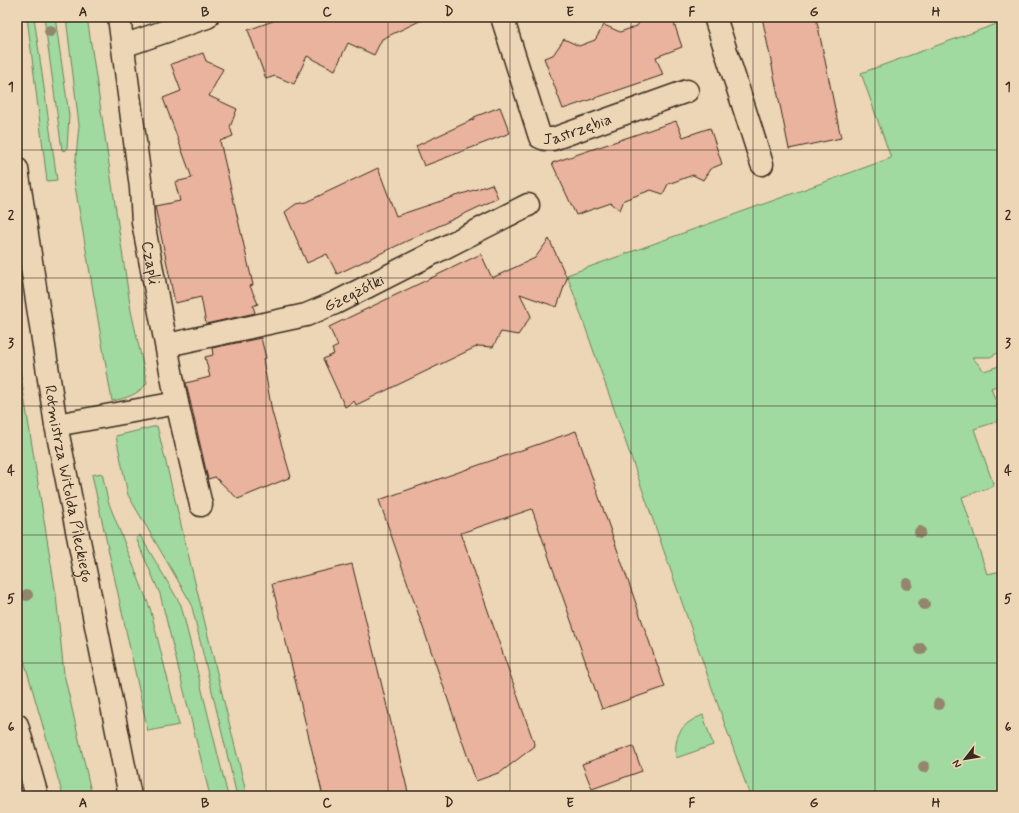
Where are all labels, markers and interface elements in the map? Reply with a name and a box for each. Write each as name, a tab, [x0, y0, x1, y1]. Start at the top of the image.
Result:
text: A	[79, 4, 87, 21]
text: B	[201, 4, 210, 21]
text: C	[322, 4, 332, 21]
text: D	[445, 4, 454, 21]
text: E	[566, 4, 574, 21]
text: F	[689, 4, 696, 21]
text: G	[810, 4, 819, 21]
text: H	[932, 4, 941, 21]
text: 1	[8, 79, 14, 96]
text: 1	[1005, 79, 1011, 96]
street label: Jastrzębia	[543, 108, 615, 150]
text: 2	[8, 207, 15, 224]
text: 2	[1005, 207, 1012, 224]
street label: Czapli	[136, 239, 165, 286]
street label: Gżegżółki	[321, 269, 388, 317]
text: 3	[8, 335, 14, 352]
text: 3	[1005, 335, 1011, 352]
street label: Rotmistrza Witolda Pileckiego	[40, 384, 98, 584]
text: 4	[7, 463, 15, 480]
text: 4	[1004, 463, 1012, 480]
text: 5	[7, 591, 15, 608]
text: 5	[1004, 591, 1012, 608]
text: 6	[8, 719, 15, 736]
text: 6	[1005, 719, 1012, 736]
north arrow	[945, 739, 985, 779]
text: N	[949, 757, 965, 770]
text: A	[79, 795, 87, 812]
text: B	[201, 795, 210, 812]
text: C	[322, 795, 332, 812]
text: D	[445, 795, 454, 812]
text: E	[566, 795, 574, 812]
text: F	[689, 795, 696, 812]
text: G	[810, 795, 819, 812]
text: H	[932, 795, 941, 812]

